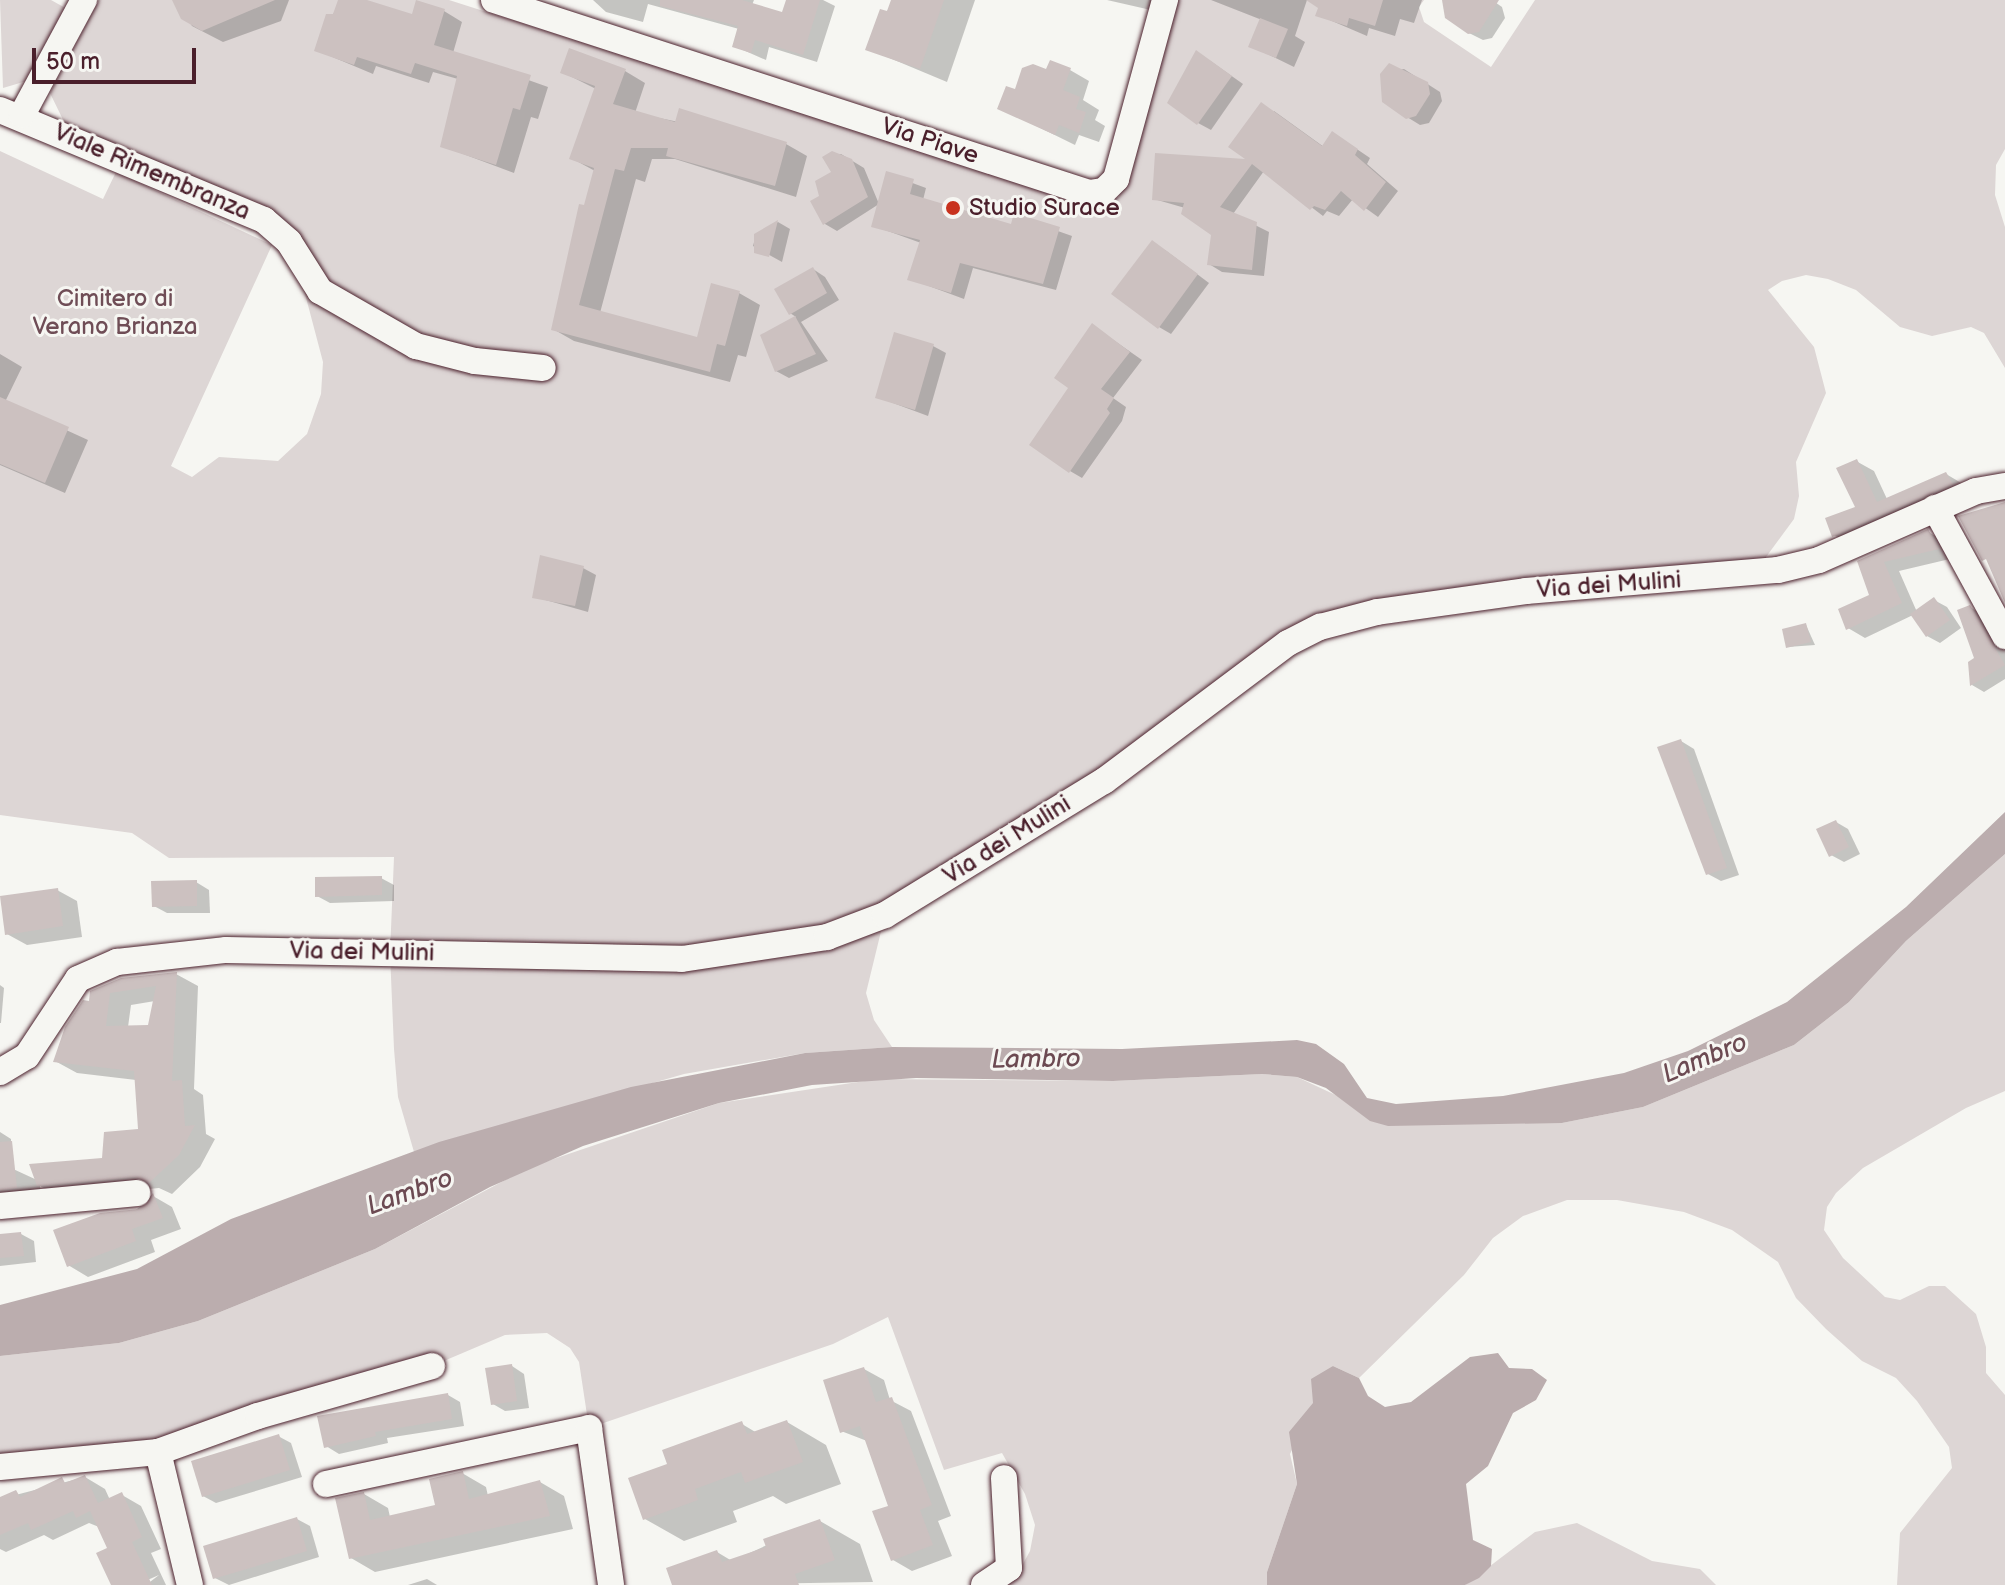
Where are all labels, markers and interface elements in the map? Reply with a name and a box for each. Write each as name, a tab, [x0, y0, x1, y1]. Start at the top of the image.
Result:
scale bar	[36, 32, 200, 82]
text: 50 m	[46, 47, 100, 76]
street label: Via Piave	[878, 112, 982, 170]
street label: Viale Rimembranza	[50, 118, 254, 226]
place label: Studio Surace	[969, 194, 1120, 222]
marker: Studio Surace	[944, 199, 962, 217]
park label: Cimitero di Verano Brianza	[32, 285, 198, 341]
street label: Via dei Mulini	[1536, 566, 1682, 604]
street label: Via dei Mulini	[938, 789, 1076, 891]
street label: Via dei Mulini	[289, 936, 435, 968]
water label: Lambro	[1658, 1027, 1752, 1091]
water label: Lambro	[991, 1044, 1081, 1076]
water label: Lambro	[363, 1163, 457, 1223]

